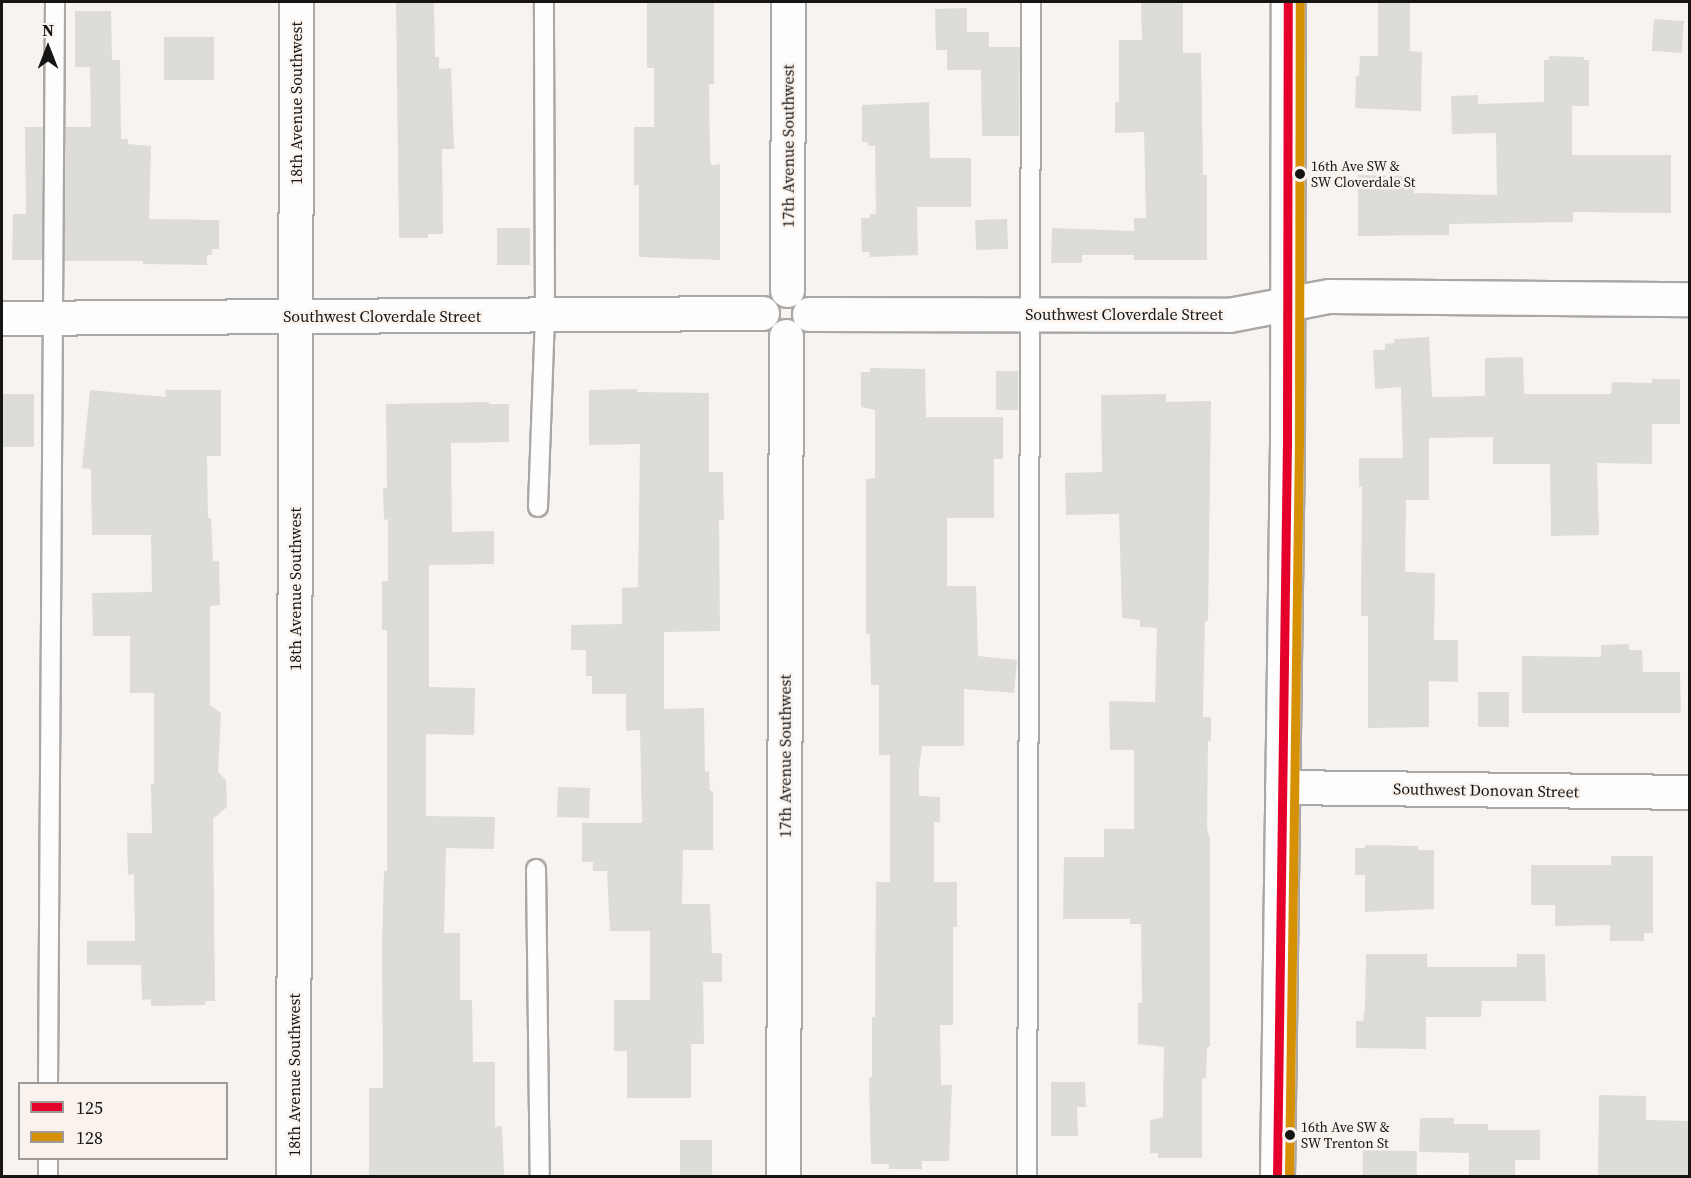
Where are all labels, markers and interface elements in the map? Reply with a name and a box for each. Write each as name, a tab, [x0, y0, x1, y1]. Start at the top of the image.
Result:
north arrow	[18, 18, 78, 78]
text: N	[42, 19, 54, 41]
street label: 18th Avenue Southwest	[286, 21, 306, 185]
street label: 17th Avenue Southwest	[778, 64, 798, 228]
place label: 16th Ave SW & SW Cloverdale St	[1311, 158, 1416, 190]
marker: 16th Ave SW & SW Cloverdale St	[1294, 168, 1306, 180]
street label: Southwest Cloverdale Street	[1025, 304, 1223, 324]
street label: Southwest Cloverdale Street	[283, 306, 481, 326]
street label: 18th Avenue Southwest	[285, 507, 305, 671]
street label: 17th Avenue Southwest	[775, 674, 795, 838]
street label: Southwest Donovan Street	[1393, 779, 1579, 801]
street label: 18th Avenue Southwest	[284, 993, 304, 1157]
legend	[18, 1082, 228, 1160]
text: 125	[76, 1095, 103, 1120]
place label: 16th Ave SW & SW Trenton St	[1301, 1119, 1390, 1152]
text: 128	[76, 1125, 103, 1150]
marker: 16th Ave SW & SW Trenton St	[1284, 1129, 1296, 1141]

